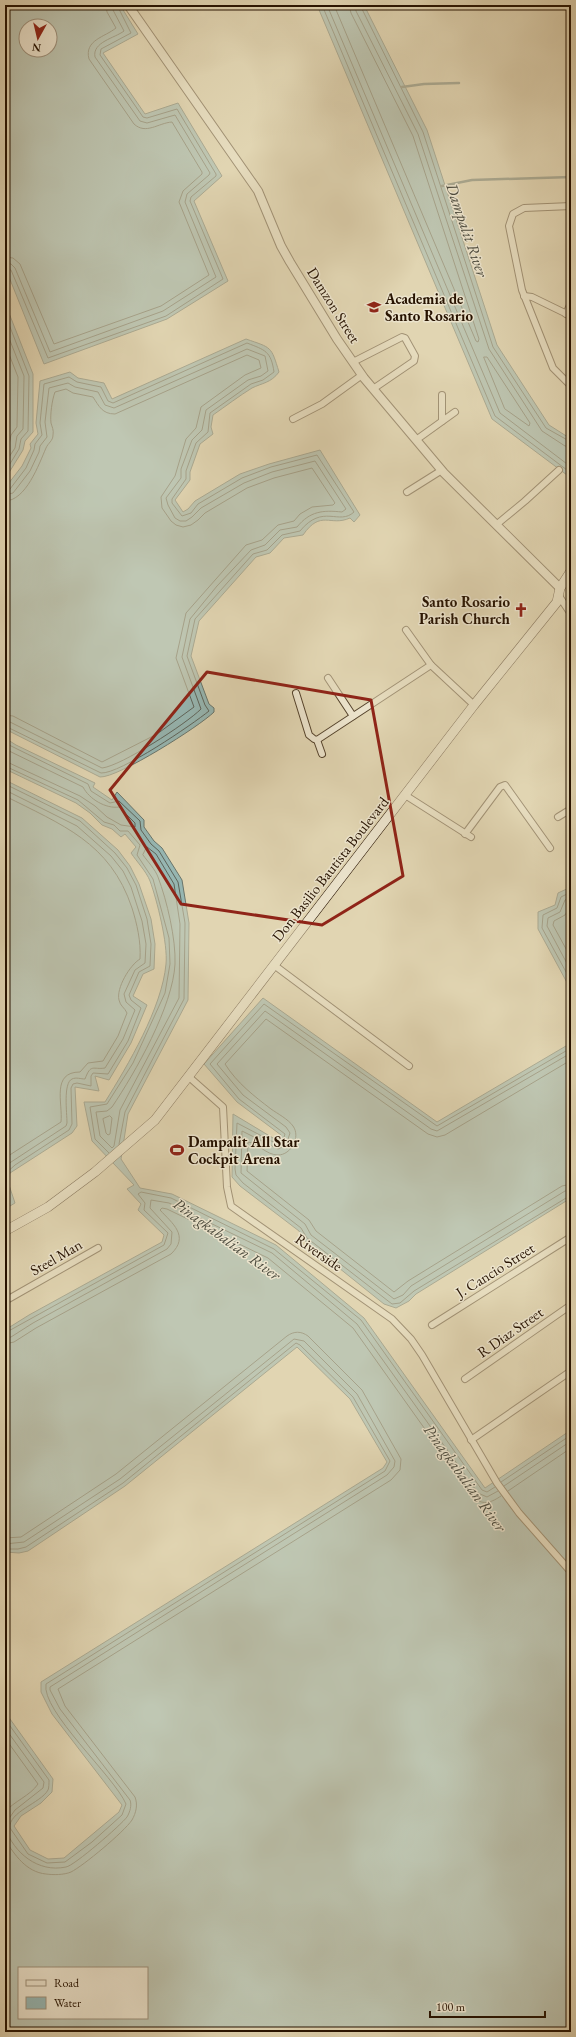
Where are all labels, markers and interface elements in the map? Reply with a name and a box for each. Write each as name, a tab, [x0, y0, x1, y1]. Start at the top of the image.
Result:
north arrow	[18, 18, 58, 58]
text: N	[31, 40, 42, 55]
water label: Dampalit River	[441, 179, 493, 280]
street label: Damzon Street	[303, 264, 365, 347]
place label: Academia de Santo Rosario	[384, 289, 473, 325]
school or university icon: Academia de Santo Rosario	[366, 299, 382, 315]
place label: Santo Rosario Parish Church	[419, 592, 511, 628]
church icon: Santo Rosario Parish Church	[513, 602, 529, 618]
street label: Don Basilio Bautista Boulevard	[267, 792, 393, 945]
place label: Dampalit All Star Cockpit Arena	[188, 1132, 300, 1168]
sports icon: Dampalit All Star Cockpit Arena	[169, 1142, 185, 1158]
water label: Pinagkabalian River	[169, 1193, 286, 1286]
street label: Riverside	[292, 1229, 346, 1275]
street label: Steel Man	[27, 1234, 85, 1279]
street label: J. Cancio Street	[450, 1238, 538, 1303]
street label: R Diaz Street	[473, 1302, 547, 1362]
water label: Pinagkabalian River	[419, 1420, 512, 1537]
legend	[18, 1967, 148, 2019]
text: Road	[54, 1975, 80, 1991]
scale bar	[430, 1993, 545, 2019]
text: Water	[54, 1995, 81, 2011]
text: 100 m	[436, 1999, 466, 2015]

